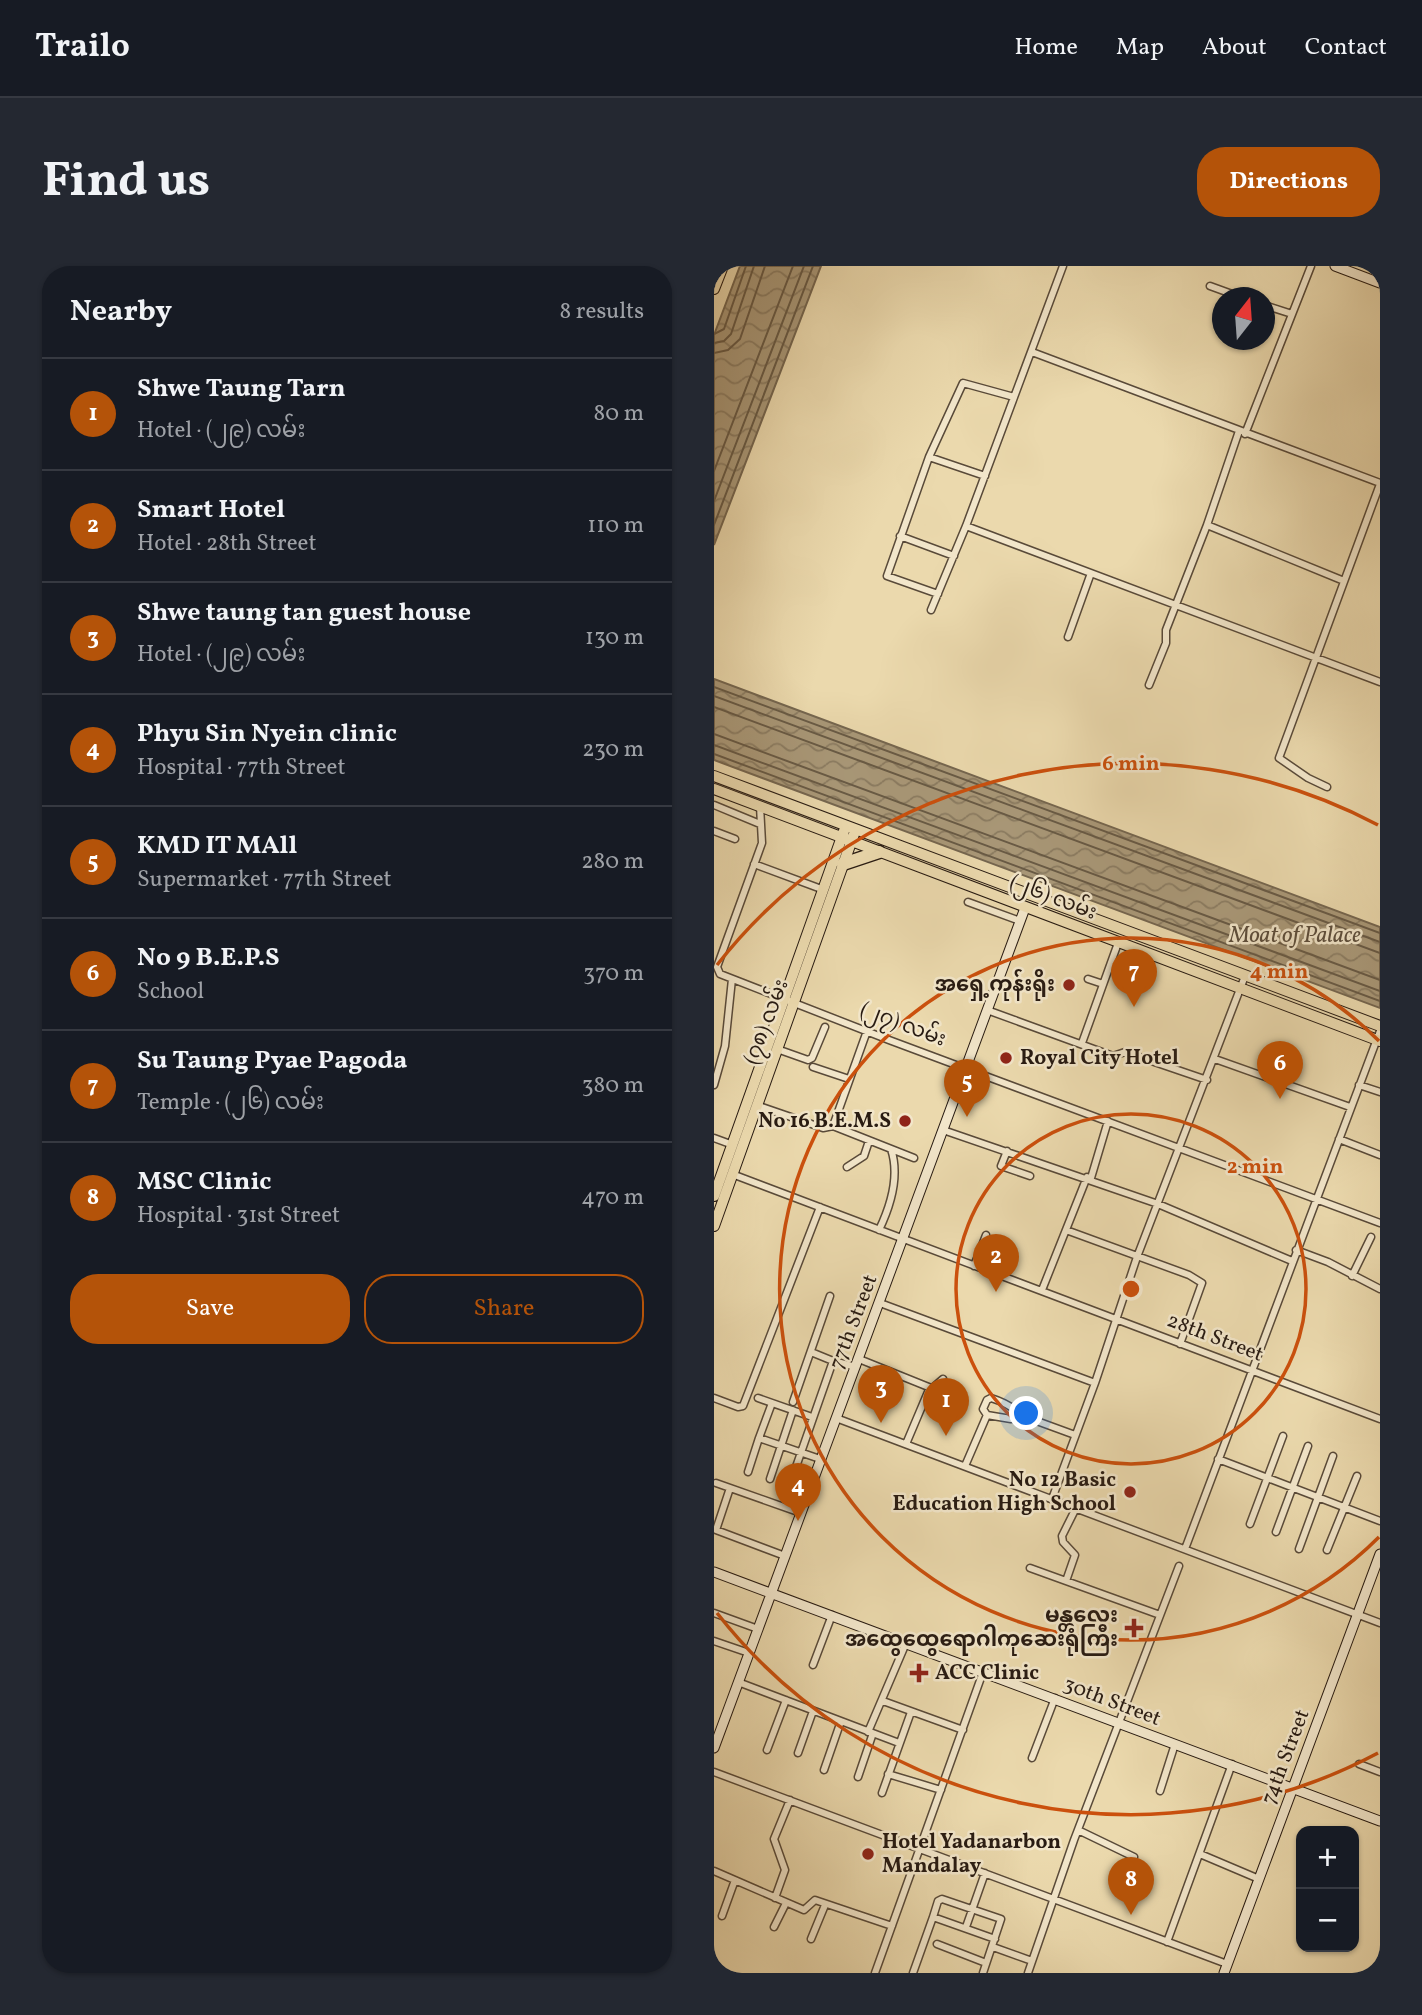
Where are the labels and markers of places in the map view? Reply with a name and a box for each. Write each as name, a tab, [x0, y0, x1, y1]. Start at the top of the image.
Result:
pin: 7	[1111, 949, 1157, 1007]
place label: အရှေ့ကုန်းရိုး	[935, 968, 1055, 1001]
marker: အရှေ့ကုန်းရိုး	[1061, 977, 1077, 993]
pin: 6	[1257, 1041, 1303, 1099]
place label: Royal City Hotel	[1020, 1044, 1179, 1073]
marker: Royal City Hotel	[998, 1050, 1014, 1066]
pin: 5	[944, 1059, 990, 1117]
place label: No 16 B.E.M.S	[758, 1107, 891, 1136]
marker: No 16 B.E.M.S	[897, 1113, 913, 1129]
pin: 2	[973, 1234, 1019, 1292]
centre of rings	[1119, 1277, 1143, 1301]
pin: 3	[858, 1365, 904, 1423]
pin: 1	[923, 1378, 969, 1436]
pin: 4	[775, 1463, 821, 1521]
place label: No 12 Basic Education High School	[892, 1466, 1116, 1519]
marker: No 12 Basic Education High School	[1122, 1484, 1138, 1500]
place label: မန္တလေး အထွေထွေရောဂါကုဆေးရုံကြီး	[845, 1602, 1118, 1656]
marker: မန္တလေး အထွေထွေရောဂါကုဆေးရုံကြီး	[1124, 1618, 1144, 1638]
place label: ACC Clinic	[935, 1659, 1039, 1688]
marker: ACC Clinic	[909, 1663, 929, 1683]
place label: Hotel Yadanarbon Mandalay	[882, 1828, 1061, 1881]
marker: Hotel Yadanarbon Mandalay	[860, 1846, 876, 1862]
pin: 8	[1108, 1857, 1154, 1915]

